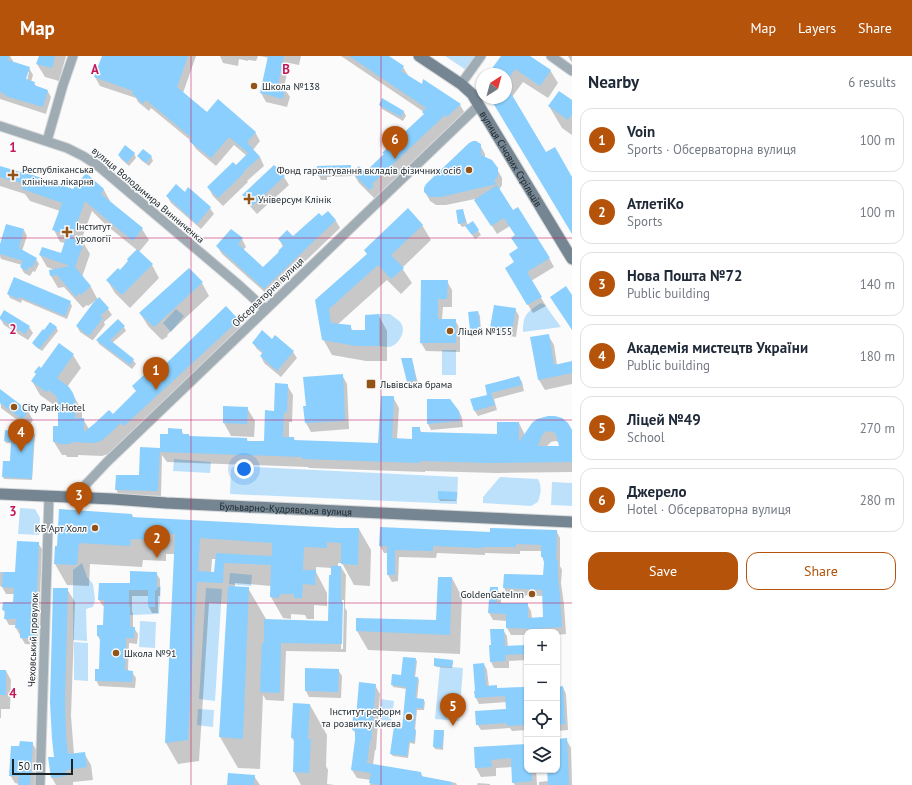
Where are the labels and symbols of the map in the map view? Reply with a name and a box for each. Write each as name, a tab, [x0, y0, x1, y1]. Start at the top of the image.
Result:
text: A	[91, 61, 99, 78]
text: B	[282, 61, 290, 78]
north arrow	[476, 68, 512, 104]
place label: Школа №138	[262, 80, 320, 93]
marker: Школа №138	[249, 81, 259, 91]
street label: вулиця Січових Стрільців	[477, 108, 545, 209]
pin: 6	[382, 126, 408, 159]
text: 1	[9, 139, 17, 156]
street label: вулиця Володимира Винниченка	[89, 144, 207, 246]
place label: Республіканська клінічна лікарня	[22, 163, 94, 188]
place label: Фонд гарантування вкладів фізичних осіб	[277, 164, 461, 177]
marker: Фонд гарантування вкладів фізичних осіб	[464, 165, 474, 175]
marker: Республіканська клінічна лікарня	[7, 169, 19, 181]
marker: Універсум Клінік	[243, 193, 255, 205]
place label: Універсум Клінік	[258, 193, 332, 206]
place label: Інститут урології	[76, 220, 111, 245]
marker: Інститут урології	[61, 226, 73, 238]
street label: Обсерваторна вулиця	[229, 254, 307, 330]
text: 2	[9, 321, 17, 338]
place label: Ліцей №155	[457, 325, 512, 338]
marker: Ліцей №155	[445, 326, 455, 336]
pin: 1	[143, 357, 169, 390]
marker: Львівська брама	[365, 378, 377, 390]
place label: Львівська брама	[379, 378, 452, 391]
place label: City Park Hotel	[22, 401, 85, 414]
marker: City Park Hotel	[9, 402, 19, 412]
pin: 4	[8, 419, 34, 452]
your location	[234, 459, 254, 479]
pin: 3	[66, 482, 92, 515]
street label: Бульварно-Кудрявська вулиця	[219, 499, 352, 518]
text: 3	[9, 503, 17, 520]
place label: КБ Арт Холл	[35, 522, 87, 535]
marker: КБ Арт Холл	[90, 523, 100, 533]
pin: 2	[144, 525, 170, 558]
place label: GoldenGateInn	[460, 588, 524, 601]
marker: GoldenGateInn	[527, 589, 537, 599]
street label: Чеховський провулок	[25, 592, 41, 687]
place label: Школа №91	[124, 647, 177, 660]
marker: Школа №91	[111, 648, 121, 658]
text: 4	[9, 685, 17, 702]
pin: 5	[440, 693, 466, 726]
place label: Інститут реформ та розвитку Києва	[322, 705, 401, 730]
marker: Інститут реформ та розвитку Києва	[404, 712, 414, 722]
scale bar	[12, 757, 73, 776]

